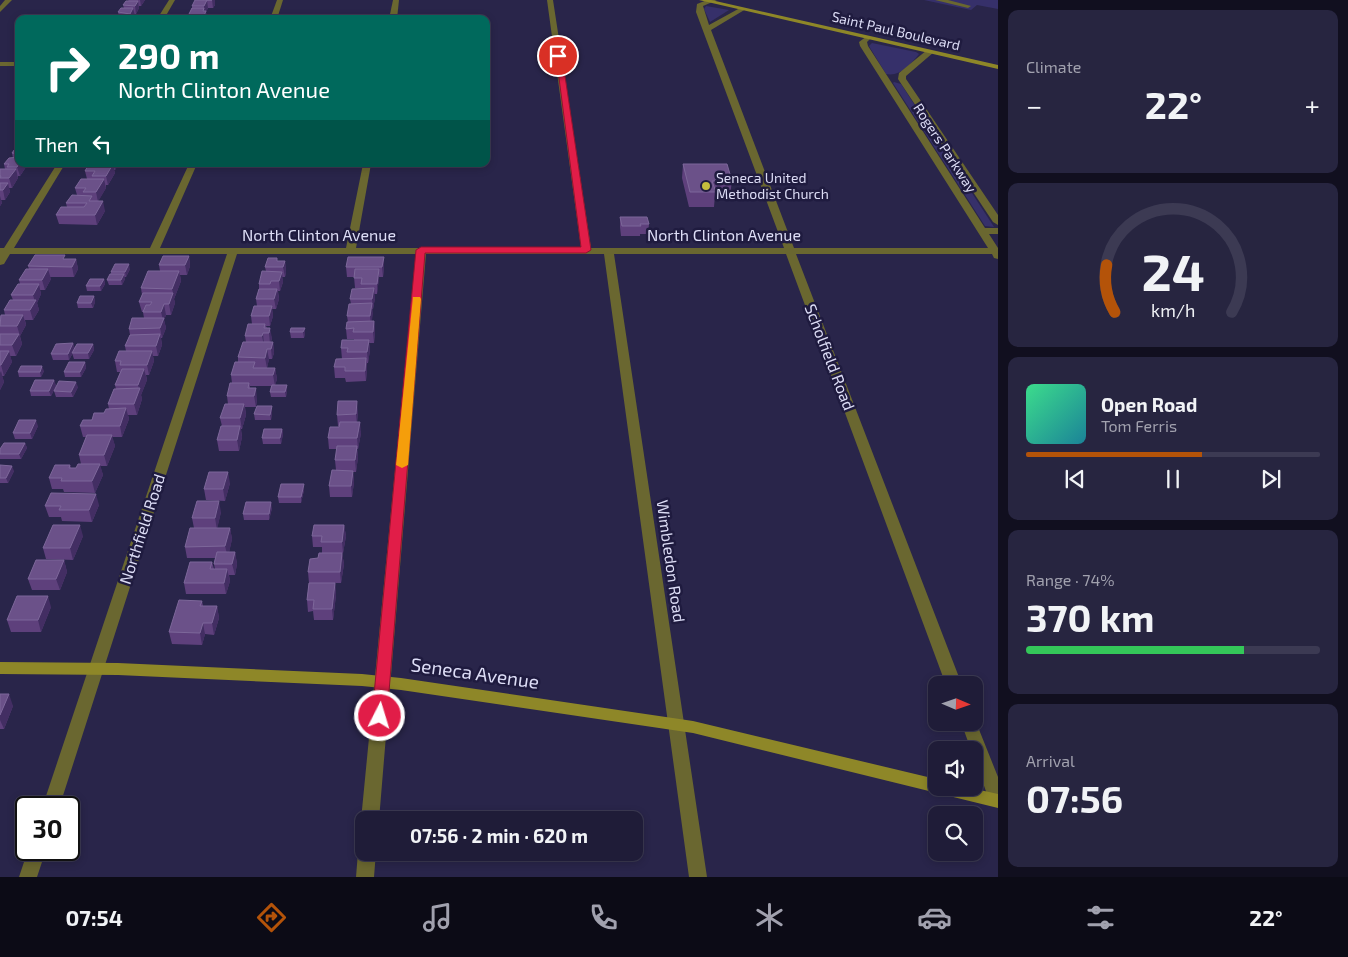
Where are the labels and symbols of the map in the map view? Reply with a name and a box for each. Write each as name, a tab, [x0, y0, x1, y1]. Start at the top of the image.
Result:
street label: Saint Paul Boulevard	[830, 7, 962, 54]
pin	[537, 35, 579, 77]
street label: Rogers Parkway	[910, 100, 981, 196]
place label: Seneca United Methodist Church	[716, 169, 829, 202]
marker: Seneca United Methodist Church	[700, 180, 712, 192]
street label: North Clinton Avenue	[242, 225, 396, 244]
street label: North Clinton Avenue	[647, 225, 801, 244]
street label: Scholfield Road	[801, 301, 859, 413]
street label: Northfield Road	[115, 471, 168, 586]
street label: Wimbledon Road	[653, 498, 690, 623]
street label: Seneca Avenue	[409, 652, 541, 693]
north arrow	[928, 676, 982, 731]
position arrow	[353, 689, 405, 741]
speed limit sign: 30	[15, 796, 80, 861]

